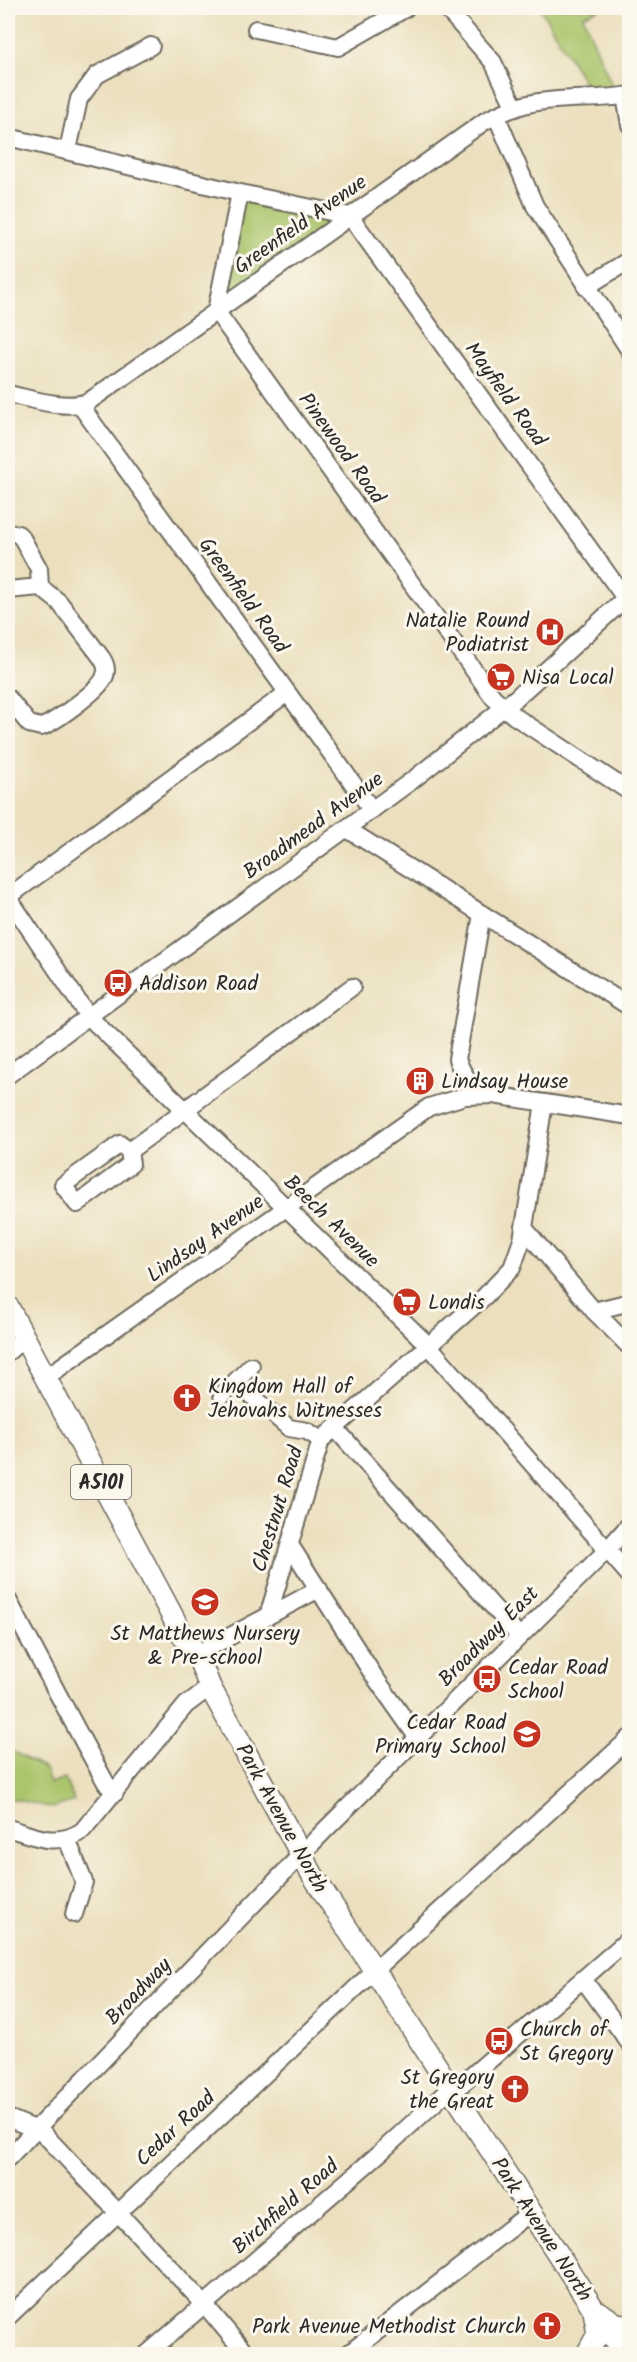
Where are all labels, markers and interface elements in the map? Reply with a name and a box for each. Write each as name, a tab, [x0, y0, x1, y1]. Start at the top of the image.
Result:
street label: Greenfield Avenue	[227, 167, 375, 284]
street label: Mayfield Road	[455, 335, 555, 455]
street label: Pinewood Road	[289, 386, 393, 512]
street label: Greenfield Road	[189, 531, 297, 661]
place label: Natalie Round Podiatrist	[405, 605, 530, 662]
hospital icon: Natalie Round Podiatrist	[534, 616, 566, 648]
supermarket icon: Nisa Local	[485, 661, 517, 693]
place label: Nisa Local	[522, 662, 614, 695]
street label: Broadmead Avenue	[237, 763, 392, 889]
bus stop icon: Addison Road	[102, 967, 134, 999]
place label: Addison Road	[139, 968, 258, 1001]
building icon: Lindsay House	[404, 1065, 436, 1097]
place label: Lindsay House	[441, 1066, 569, 1099]
street label: Beech Avenue	[275, 1167, 387, 1277]
street label: Lindsay Avenue	[140, 1186, 272, 1292]
supermarket icon: Londis	[391, 1286, 423, 1318]
place label: Londis	[428, 1287, 485, 1320]
place label: Kingdom Hall of Jehovahs Witnesses	[208, 1371, 382, 1428]
church icon: Kingdom Hall of Jehovahs Witnesses	[171, 1382, 203, 1414]
street label: Chestnut Road	[244, 1442, 313, 1577]
road number: A5101	[71, 1465, 131, 1499]
street label: Broadway East	[431, 1578, 548, 1695]
school or university icon: St Matthews Nursery & Pre-school	[189, 1586, 221, 1618]
place label: St Matthews Nursery & Pre-school	[110, 1618, 300, 1675]
place label: Cedar Road School	[508, 1652, 608, 1709]
bus stop icon: Cedar Road School	[471, 1663, 503, 1695]
place label: Cedar Road Primary School	[375, 1707, 507, 1764]
school or university icon: Cedar Road Primary School	[511, 1718, 543, 1750]
street label: Park Avenue North	[226, 1738, 336, 1900]
street label: Broadway	[98, 1950, 180, 2034]
place label: Church of St Gregory	[520, 2014, 613, 2071]
bus stop icon: Church of St Gregory	[483, 2025, 515, 2057]
place label: St Gregory the Great	[401, 2062, 495, 2119]
church icon: St Gregory the Great	[499, 2073, 531, 2105]
street label: Cedar Road	[128, 2083, 224, 2175]
street label: Birchfield Road	[225, 2151, 347, 2263]
street label: Park Avenue North	[481, 2151, 600, 2309]
church icon: Park Avenue Methodist Church	[531, 2310, 563, 2342]
place label: Park Avenue Methodist Church	[252, 2311, 526, 2344]

